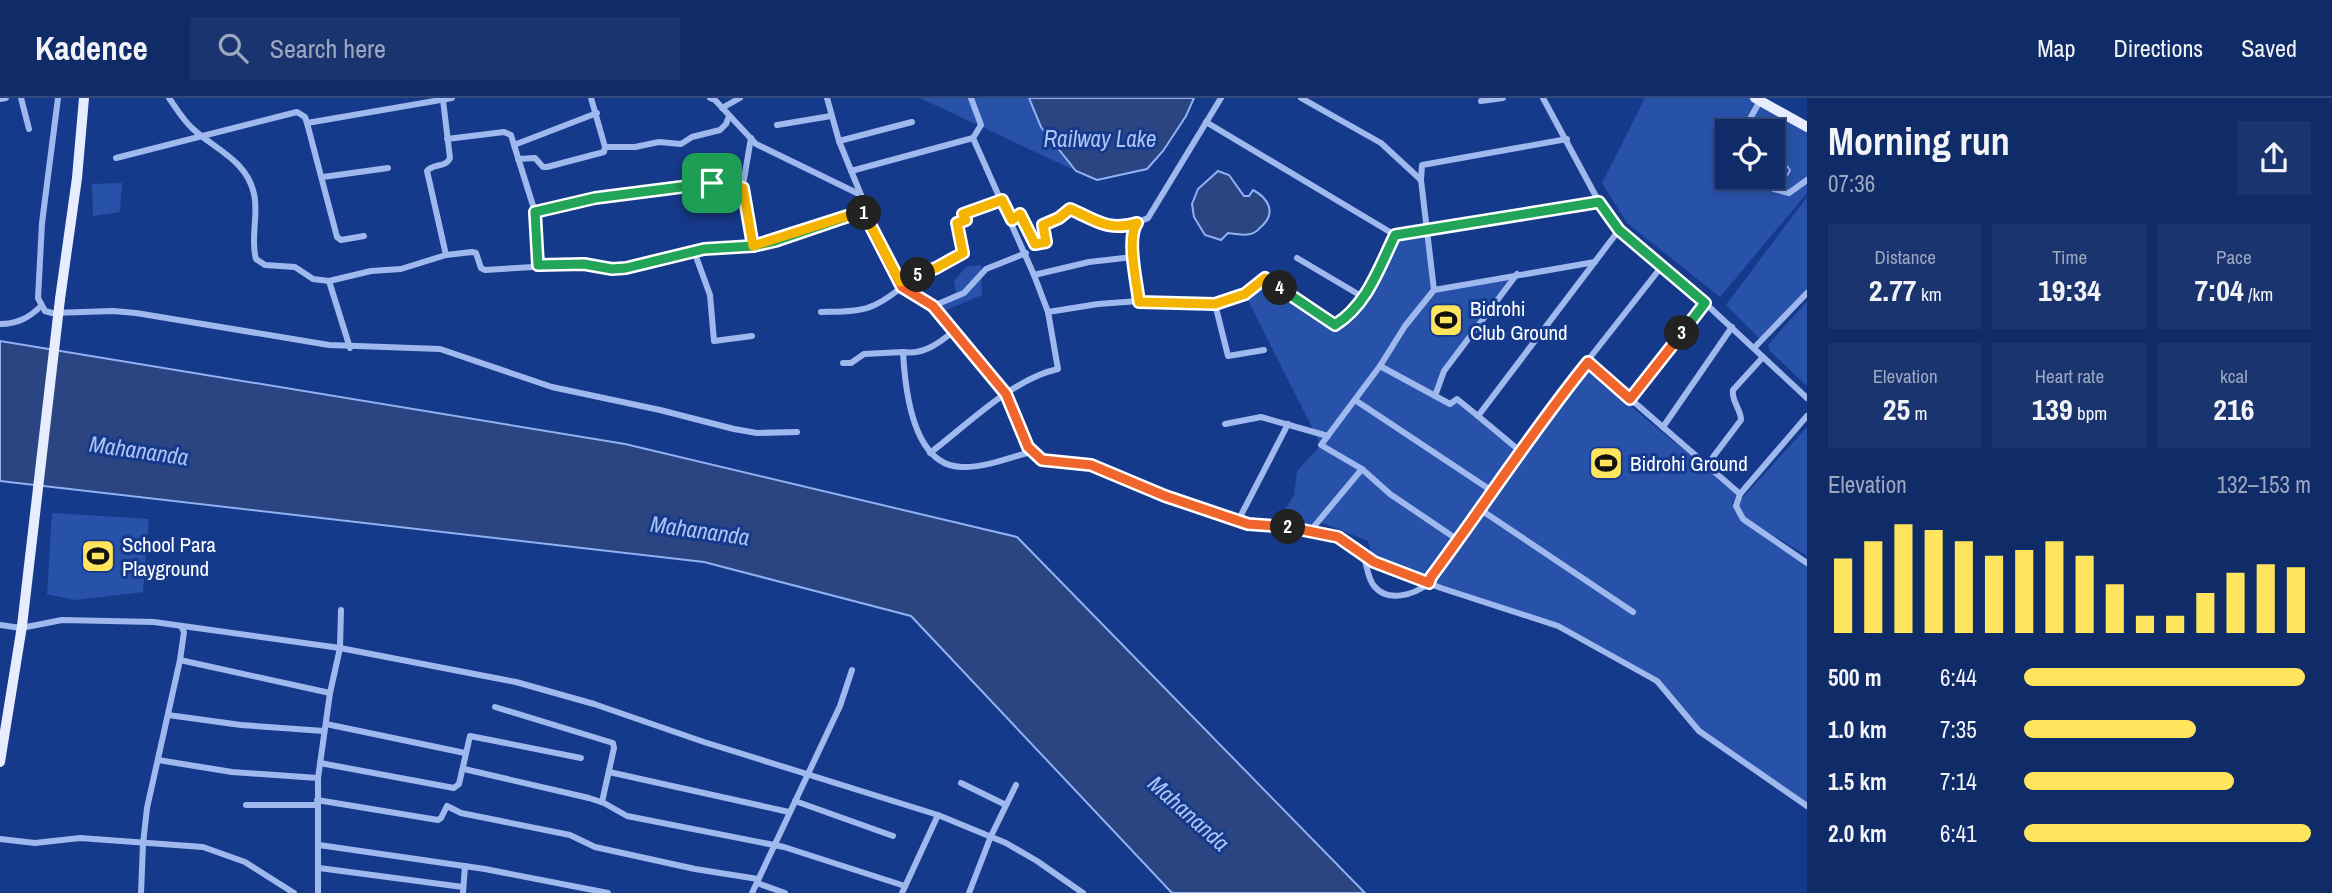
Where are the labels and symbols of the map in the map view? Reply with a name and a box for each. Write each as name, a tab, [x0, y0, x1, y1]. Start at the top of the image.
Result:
water label: Railway Lake	[1043, 123, 1157, 154]
pin	[682, 153, 742, 213]
pin: 1	[846, 195, 882, 230]
pin: 5	[900, 258, 936, 292]
pin: 4	[1262, 270, 1298, 306]
place label: Bidrohi Club Ground	[1470, 294, 1568, 347]
sports icon: Bidrohi Club Ground	[1427, 301, 1465, 339]
pin: 3	[1664, 316, 1700, 350]
water label: Mahananda	[88, 428, 190, 472]
sports icon: Bidrohi Ground	[1587, 444, 1625, 482]
place label: Bidrohi Ground	[1630, 449, 1748, 478]
water label: Mahananda	[649, 508, 751, 552]
pin: 2	[1270, 510, 1306, 544]
place label: School Para Playground	[122, 530, 216, 583]
sports icon: School Para Playground	[79, 537, 117, 575]
water label: Mahananda	[1142, 768, 1236, 858]

